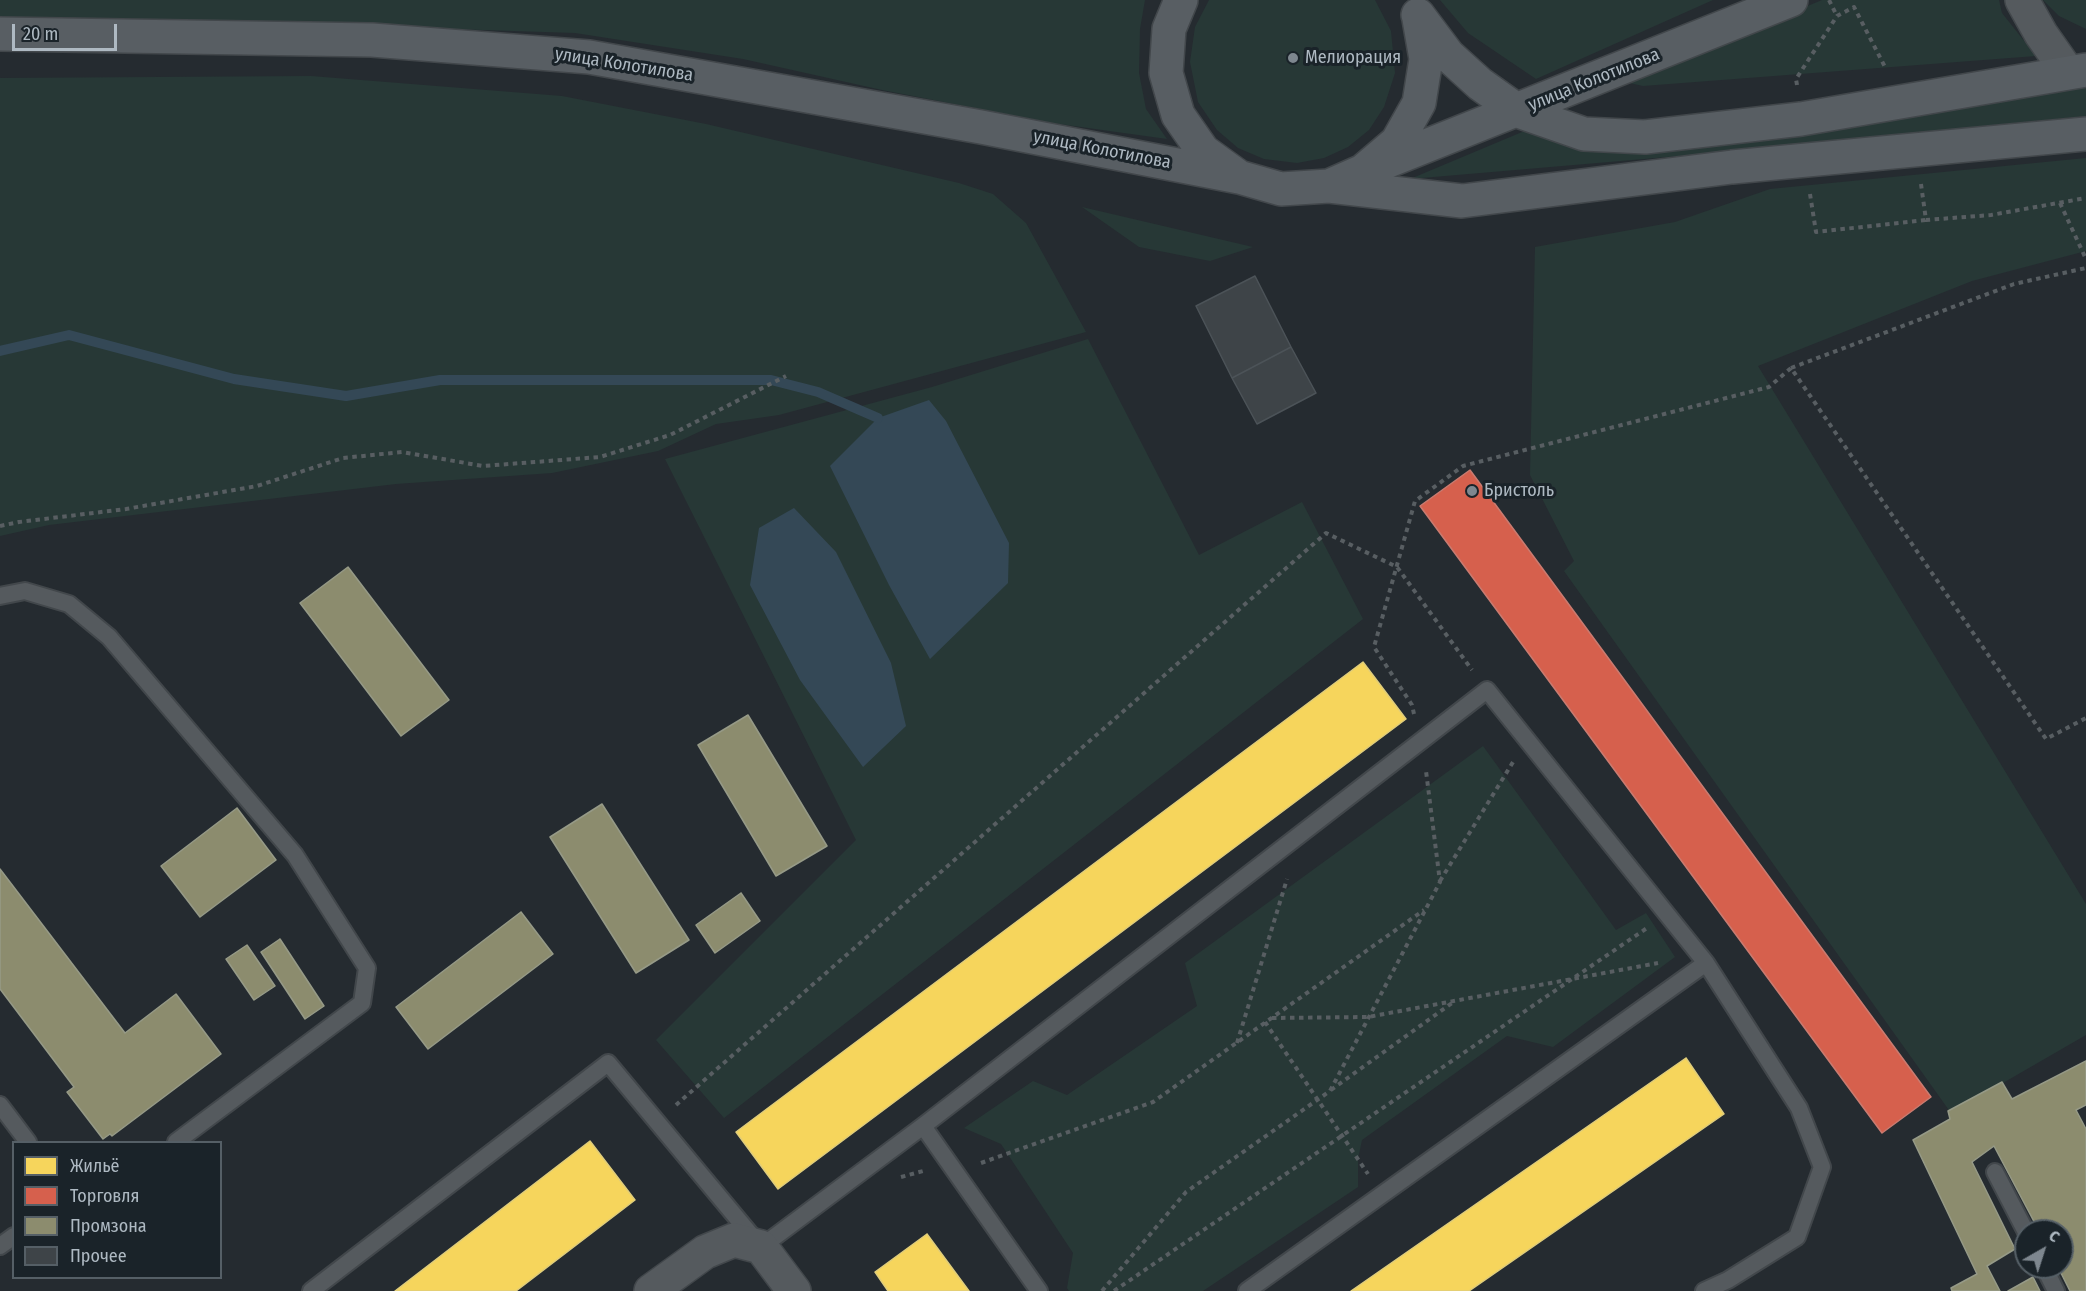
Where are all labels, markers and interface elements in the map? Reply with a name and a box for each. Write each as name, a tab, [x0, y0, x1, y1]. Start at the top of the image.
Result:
scale bar	[15, 12, 120, 50]
text: 20 m	[23, 23, 58, 45]
street label: улица Колотилова	[553, 43, 695, 87]
street label: улица Колотилова	[1525, 44, 1663, 116]
place label: Мелиорация	[1305, 47, 1401, 69]
marker: Мелиорация	[1286, 51, 1300, 65]
street label: улица Колотилова	[1031, 126, 1173, 174]
place label: Бристоль	[1484, 480, 1554, 502]
marker: Бристоль	[1465, 484, 1479, 498]
legend	[12, 1141, 222, 1279]
text: Жильё	[70, 1155, 120, 1177]
text: Торговля	[70, 1185, 139, 1207]
text: Промзона	[70, 1215, 147, 1237]
north arrow	[2014, 1219, 2074, 1279]
text: С	[2045, 1226, 2064, 1246]
text: Прочее	[70, 1245, 127, 1267]

